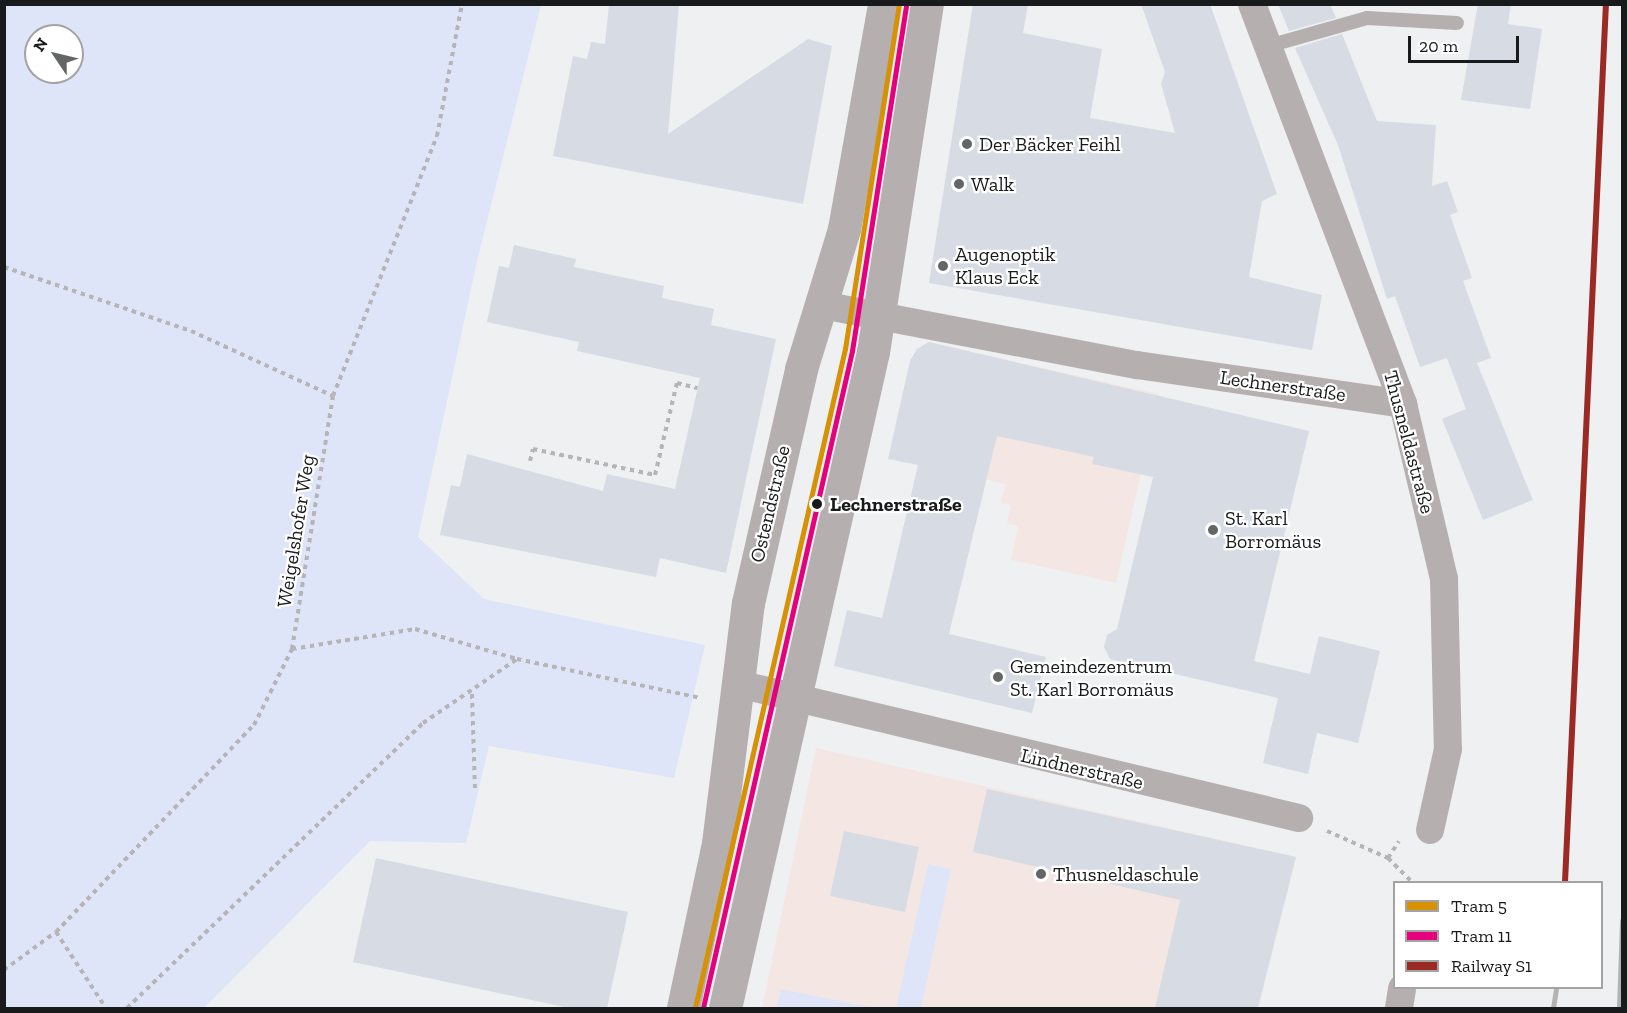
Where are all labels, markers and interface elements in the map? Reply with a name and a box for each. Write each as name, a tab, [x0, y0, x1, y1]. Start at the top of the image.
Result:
north arrow	[24, 24, 84, 84]
scale bar	[1411, 24, 1522, 62]
text: N	[29, 34, 52, 55]
text: 20 m	[1419, 35, 1458, 57]
place label: Der Bäcker Feihl	[979, 132, 1121, 156]
marker: Der Bäcker Feihl	[960, 137, 974, 151]
place label: Walk	[971, 172, 1014, 196]
marker: Walk	[952, 177, 966, 191]
place label: Augenoptik Klaus Eck	[955, 243, 1055, 290]
marker: Augenoptik Klaus Eck	[936, 259, 950, 273]
street label: Lechnerstraße	[1219, 365, 1347, 407]
street label: Thusneldastraße	[1378, 368, 1440, 516]
street label: Ostendstraße	[745, 443, 795, 565]
street label: Weigelshofer Weg	[272, 452, 320, 610]
place label: Lechnerstraße	[830, 492, 962, 516]
marker: Lechnerstraße	[808, 495, 826, 513]
place label: St. Karl Borromäus	[1225, 506, 1321, 553]
marker: St. Karl Borromäus	[1206, 523, 1220, 537]
place label: Gemeindezentrum St. Karl Borromäus	[1010, 654, 1174, 701]
marker: Gemeindezentrum St. Karl Borromäus	[991, 670, 1005, 684]
street label: Lindnerstraße	[1018, 743, 1146, 795]
place label: Thusneldaschule	[1053, 862, 1199, 886]
marker: Thusneldaschule	[1034, 867, 1048, 881]
legend	[1393, 881, 1603, 989]
text: Tram 5	[1451, 895, 1507, 917]
text: Tram 11	[1451, 925, 1512, 947]
text: Railway S1	[1451, 955, 1532, 977]

